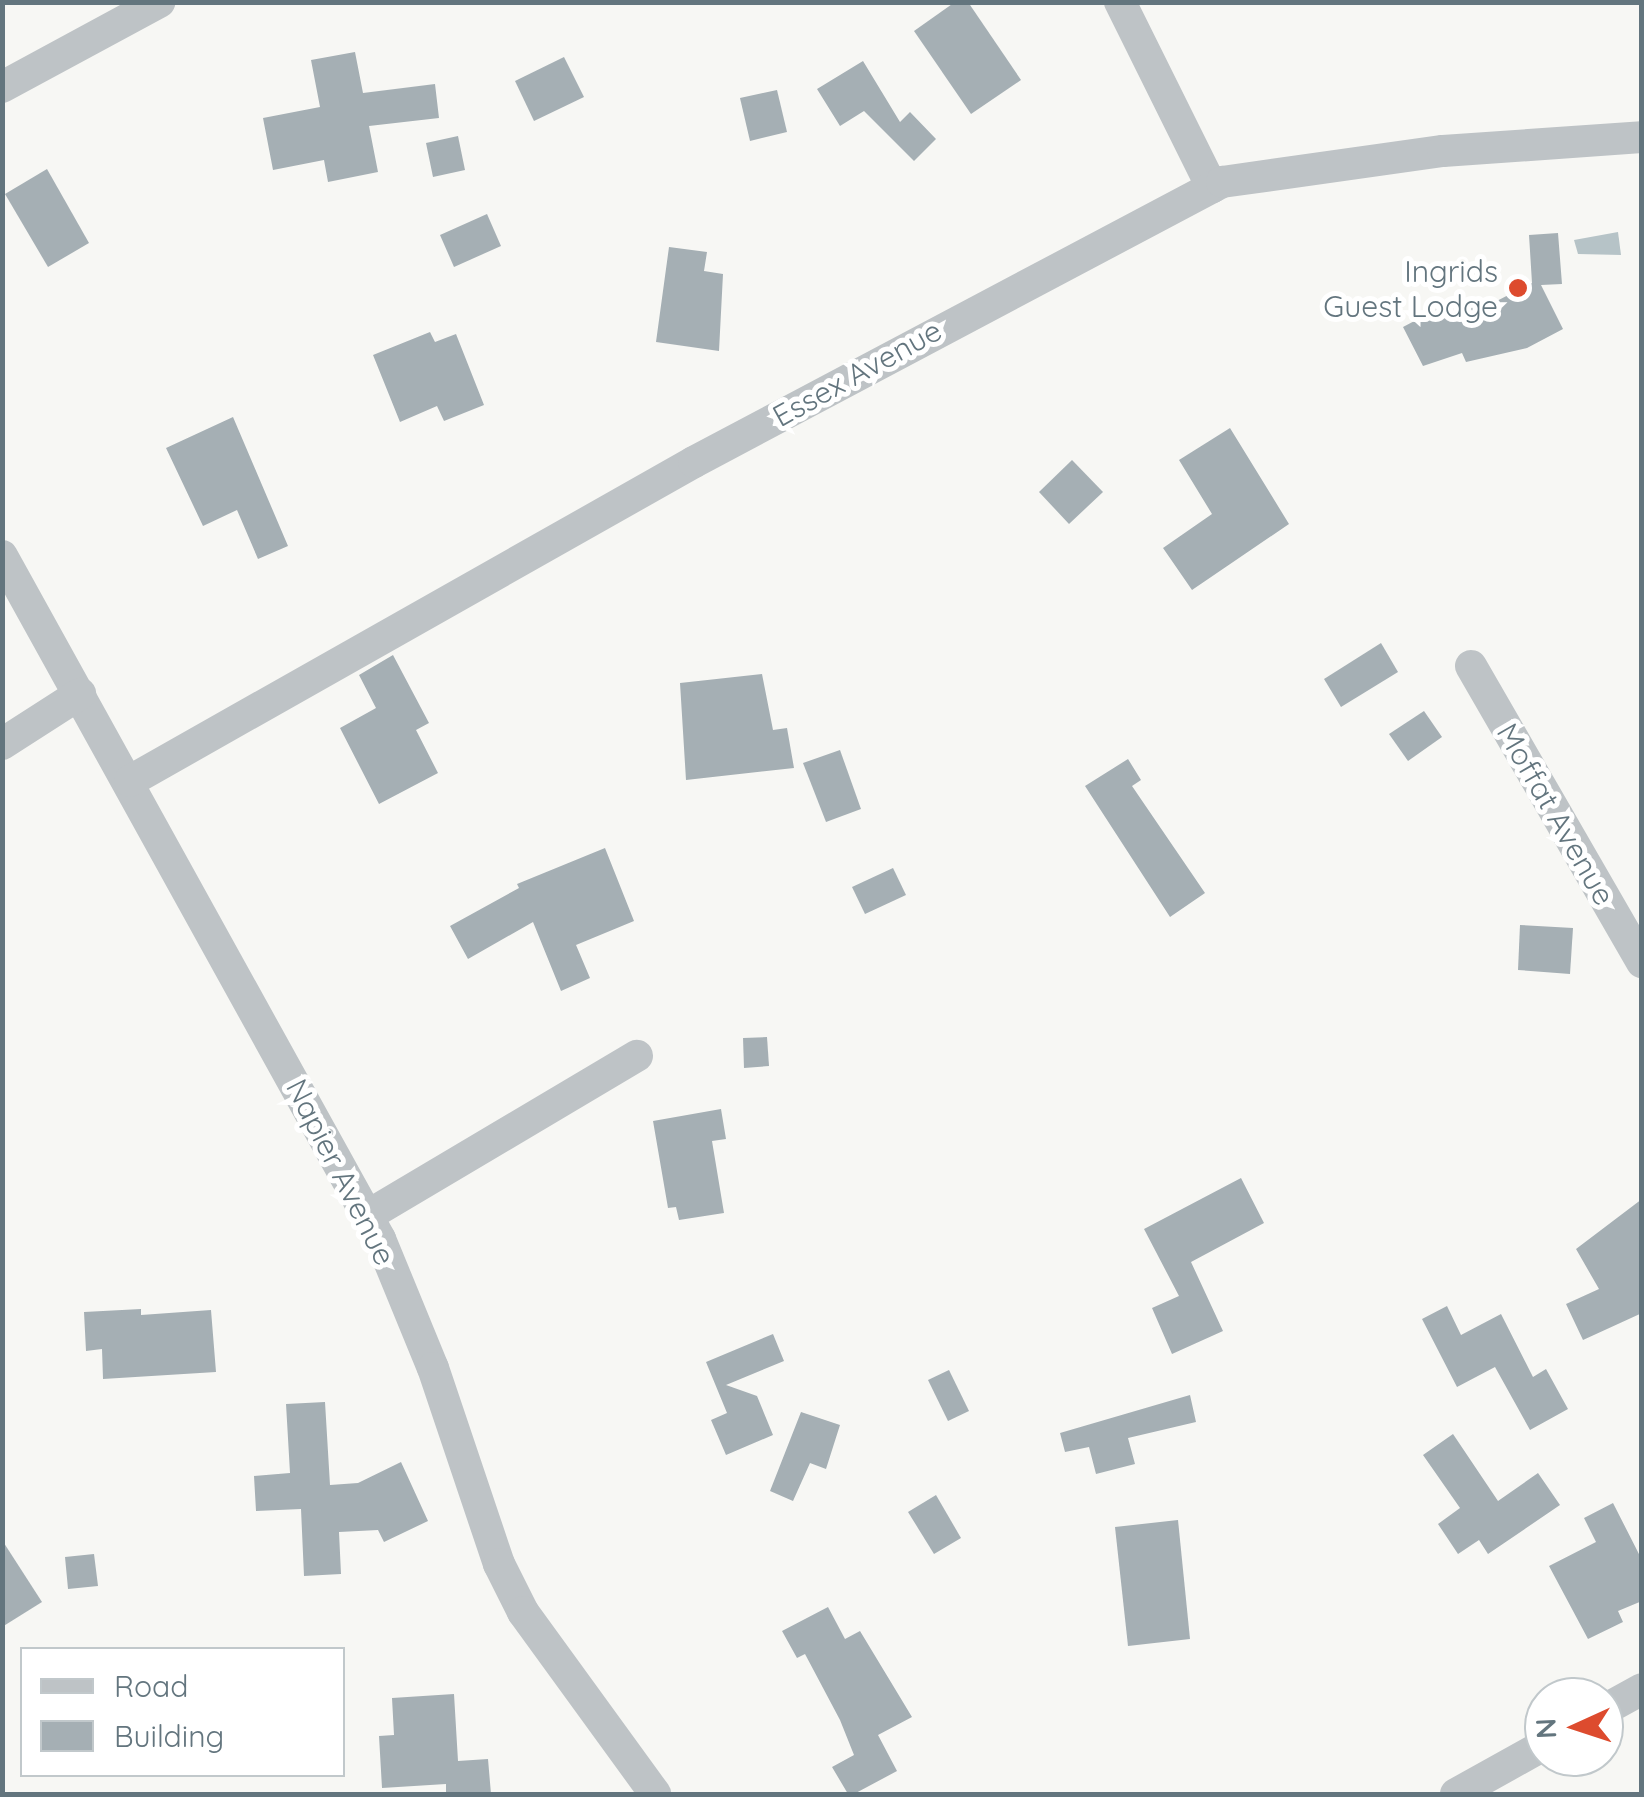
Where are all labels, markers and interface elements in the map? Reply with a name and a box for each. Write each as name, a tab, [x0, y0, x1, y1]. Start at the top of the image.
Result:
place label: Ingrids Guest Lodge	[1323, 253, 1498, 324]
marker: Ingrids Guest Lodge	[1507, 277, 1529, 299]
street label: Essex Avenue	[766, 312, 948, 434]
street label: Moffat Avenue	[1489, 717, 1623, 911]
street label: Napier Avenue	[279, 1073, 403, 1271]
legend	[20, 1647, 345, 1777]
text: Road	[114, 1667, 188, 1705]
north arrow	[1524, 1677, 1624, 1777]
text: Building	[114, 1717, 224, 1755]
text: N	[1528, 1717, 1564, 1740]

